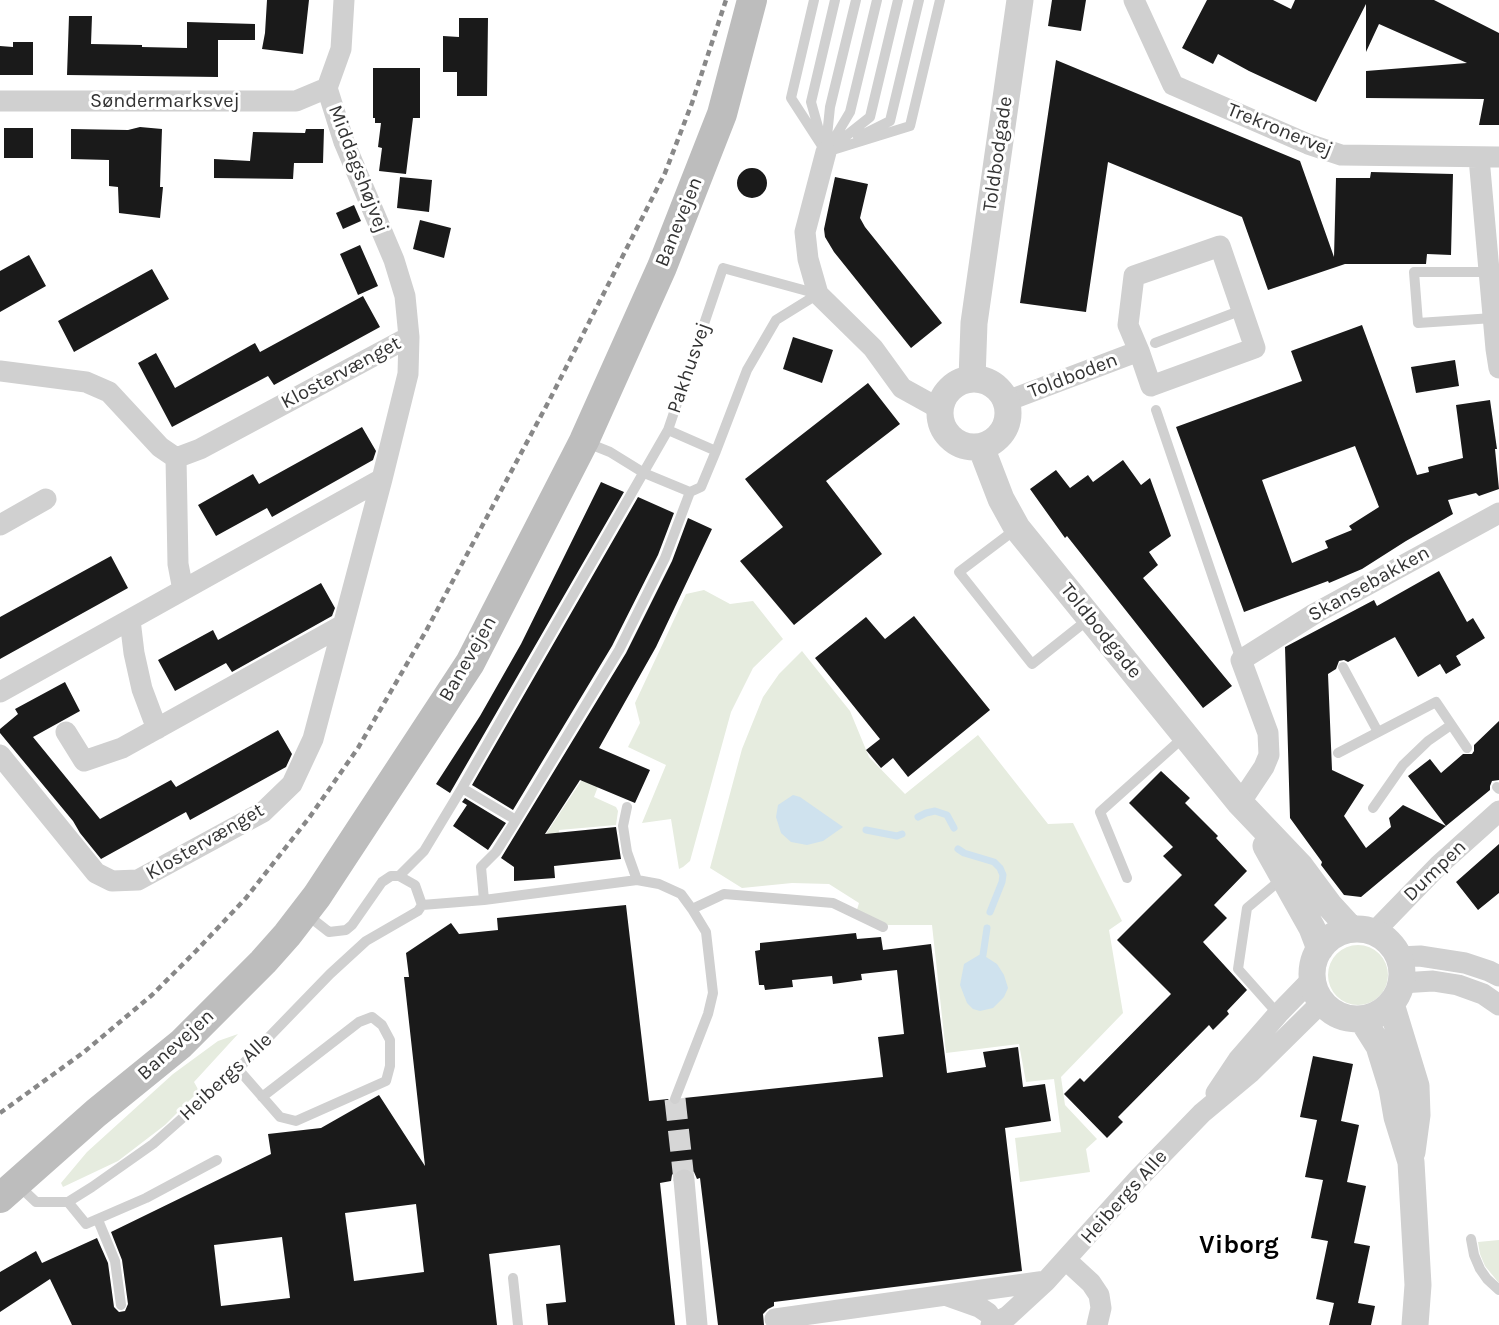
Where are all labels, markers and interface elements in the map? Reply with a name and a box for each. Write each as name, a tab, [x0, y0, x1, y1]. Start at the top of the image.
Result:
street label: Søndermarksvej	[90, 89, 240, 113]
street label: Toldbodgade	[978, 95, 1018, 213]
street label: Trekronervej	[1224, 98, 1336, 162]
street label: Middagshøjvej	[323, 102, 393, 236]
street label: Banevejen	[650, 174, 708, 270]
street label: Pakhusvej	[662, 319, 716, 417]
street label: Klostervænget	[277, 331, 405, 415]
street label: Toldboden	[1025, 348, 1121, 404]
street label: Skansebakken	[1304, 541, 1434, 627]
street label: Toldbodgade	[1055, 578, 1147, 684]
street label: Banevejen	[434, 612, 502, 706]
street label: Klostervænget	[142, 799, 268, 885]
street label: Dumpen	[1399, 835, 1471, 907]
street label: Banevejen	[133, 1004, 219, 1086]
street label: Heibergs Alle	[175, 1028, 277, 1126]
street label: Heibergs Alle	[1076, 1145, 1172, 1249]
district label: Viborg	[1199, 1230, 1279, 1262]

